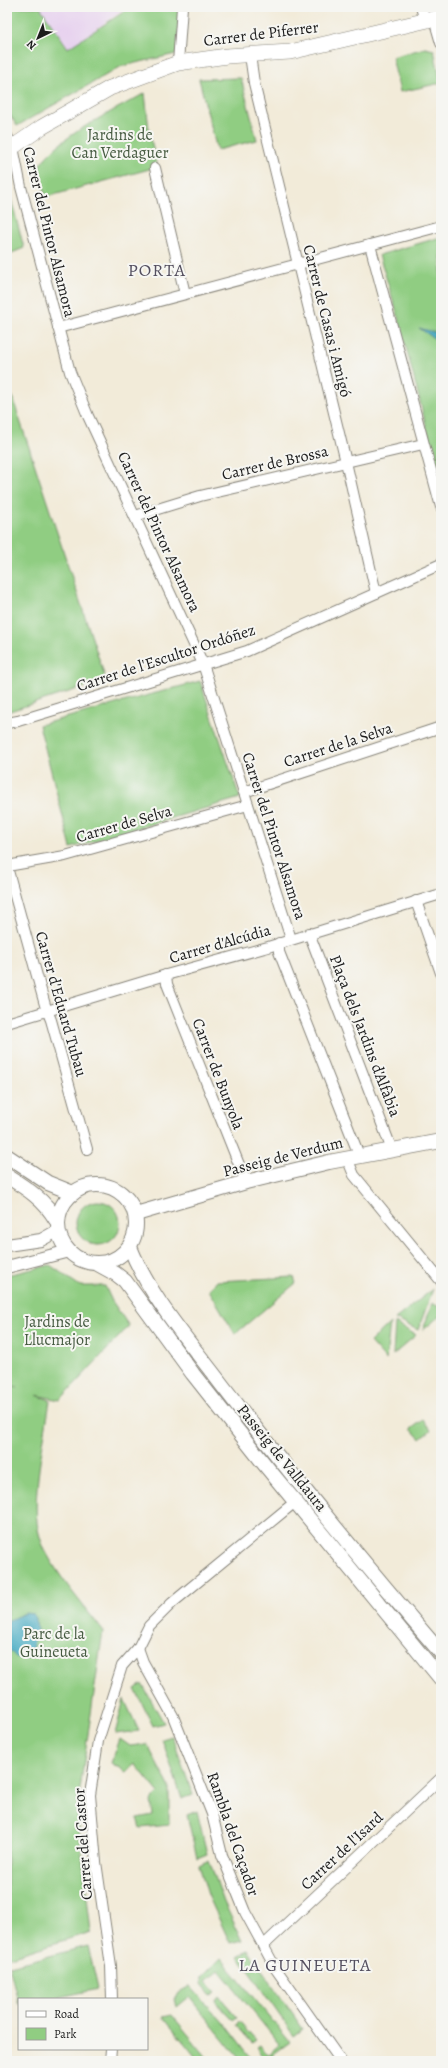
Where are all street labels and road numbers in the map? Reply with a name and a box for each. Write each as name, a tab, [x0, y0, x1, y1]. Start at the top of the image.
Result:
street label: Carrer de Piferrer	[202, 16, 320, 52]
street label: Carrer del Pintor Alsamora	[17, 144, 81, 320]
street label: Carrer de Casas i Amigó	[297, 242, 357, 400]
street label: Carrer de Brossa	[220, 440, 331, 486]
street label: Carrer del Pintor Alsamora	[112, 448, 206, 616]
street label: Carrer de l'Escultor Ordóñez	[74, 619, 258, 697]
street label: Carrer de la Selva	[281, 717, 396, 773]
street label: Carrer del Pintor Alsamora	[237, 749, 312, 923]
street label: Carrer de Selva	[74, 800, 175, 848]
street label: Carrer d'Alcúdia	[167, 919, 274, 969]
street label: Carrer d'Eduard Tubau	[30, 929, 92, 1079]
street label: Plaça dels Jardins d'Alfàbia	[324, 952, 406, 1121]
street label: Carrer de Bunyola	[187, 1015, 250, 1133]
street label: Passeig de Verdum	[221, 1131, 345, 1183]
street label: Passeig de Valldaura	[232, 1400, 333, 1517]
street label: Rambla del Caçador	[201, 1769, 265, 1899]
street label: Carrer del Castor	[68, 1787, 98, 1901]
street label: Carrer de l'Isard	[296, 1807, 388, 1895]

